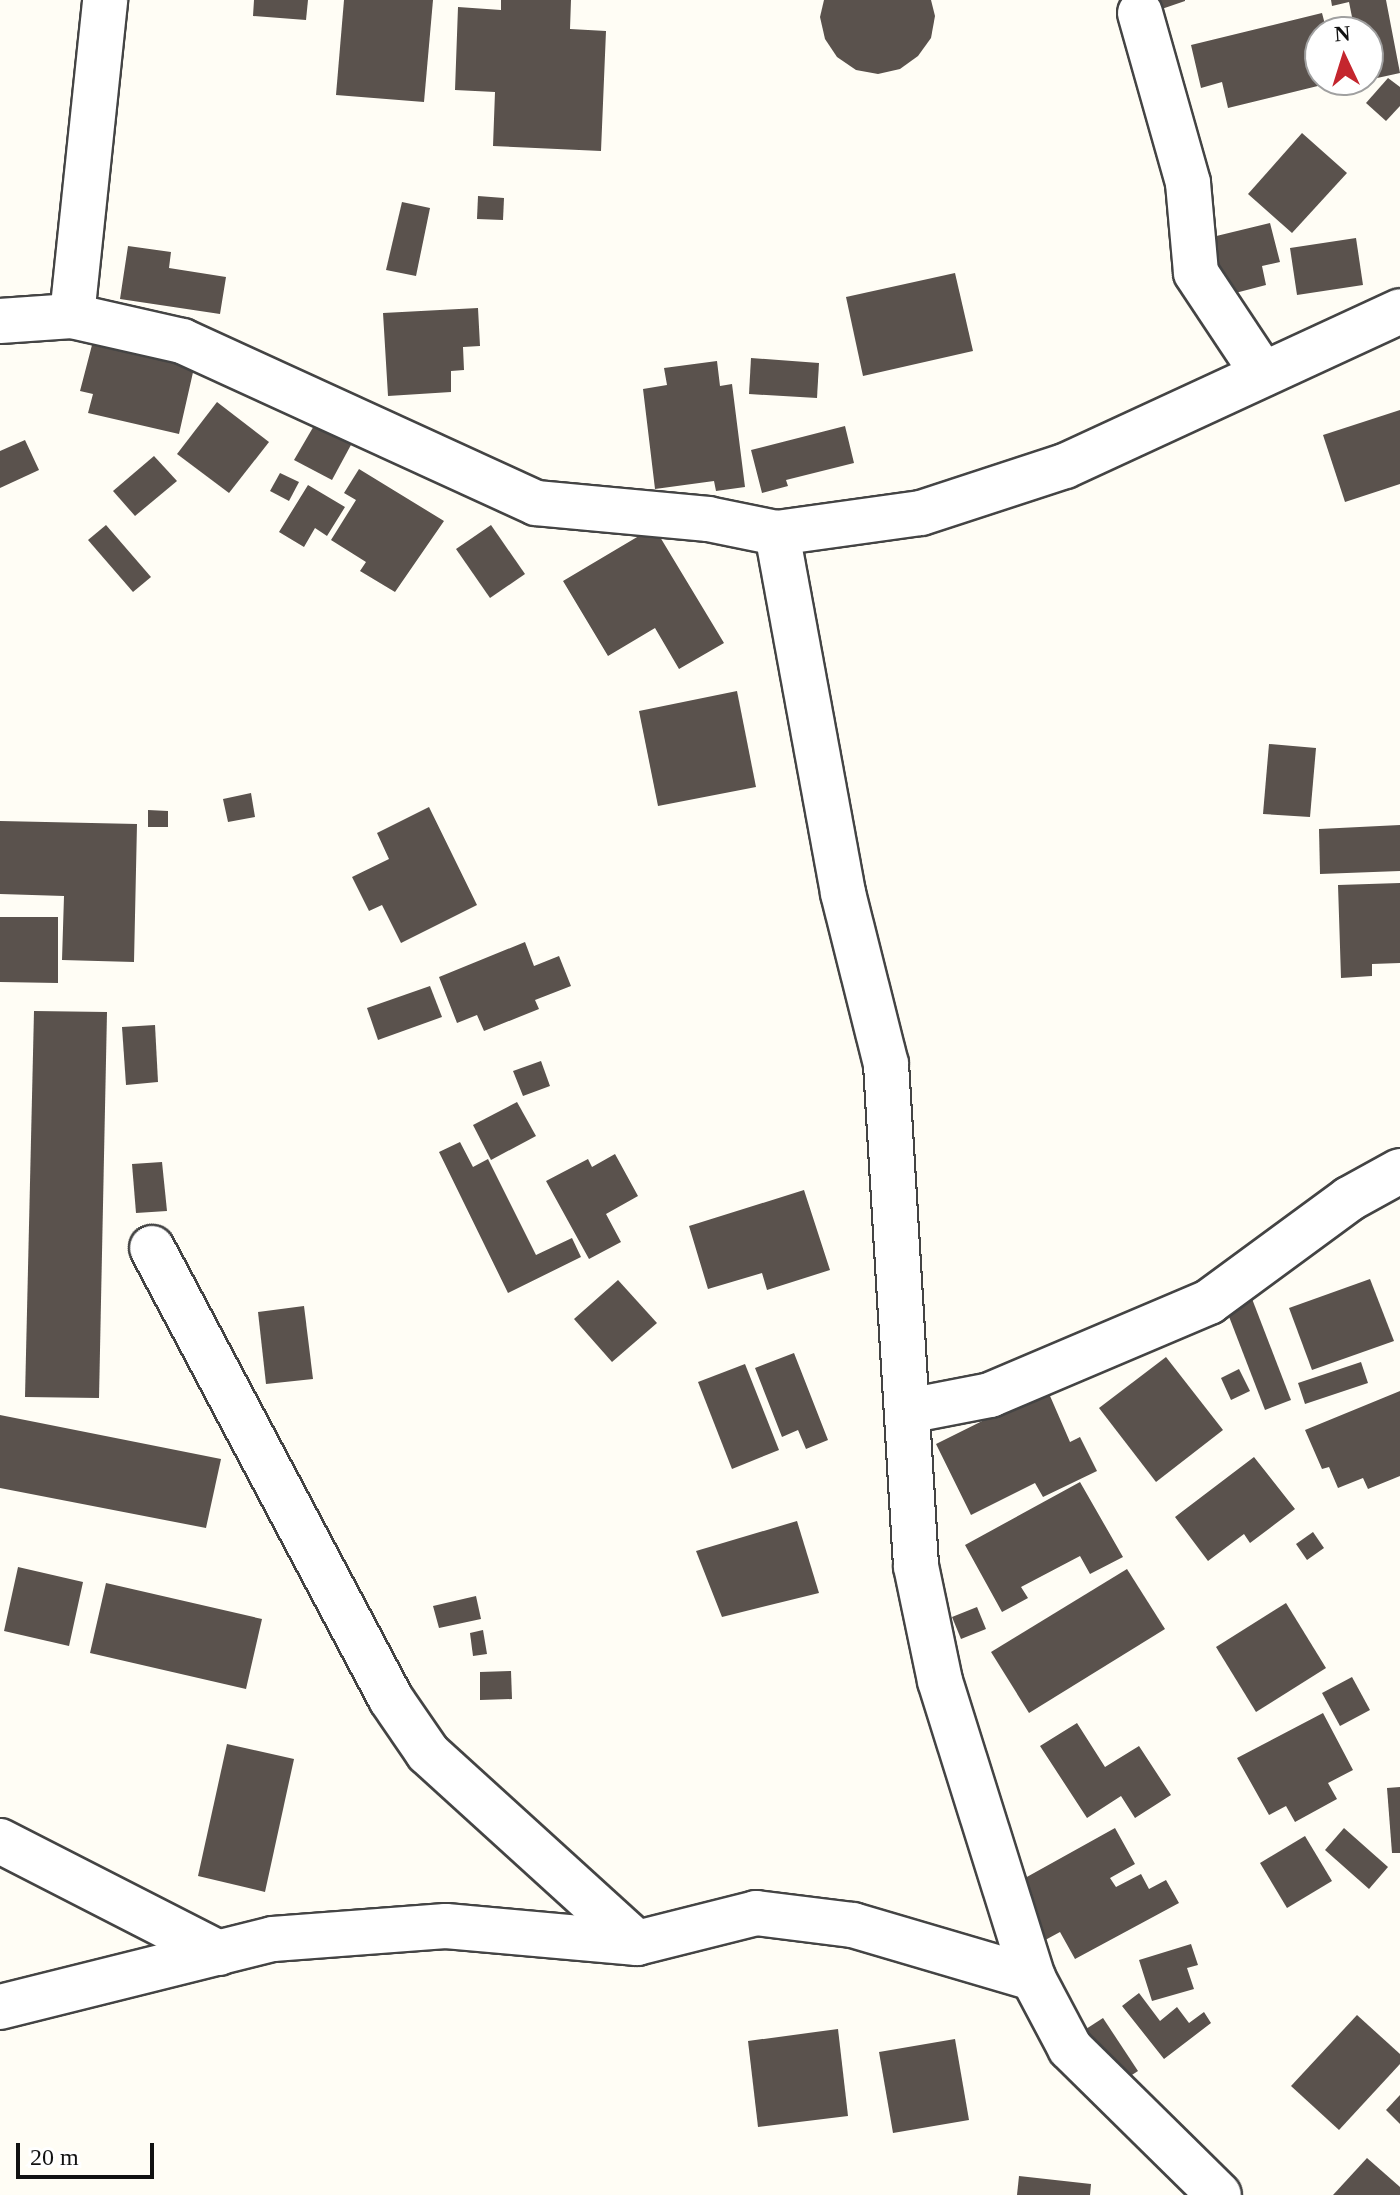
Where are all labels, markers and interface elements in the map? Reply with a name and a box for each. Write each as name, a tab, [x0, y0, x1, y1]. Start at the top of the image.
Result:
north arrow	[1304, 16, 1384, 96]
text: N	[1334, 21, 1351, 47]
scale bar	[20, 2127, 158, 2177]
text: 20 m	[30, 2144, 79, 2170]

